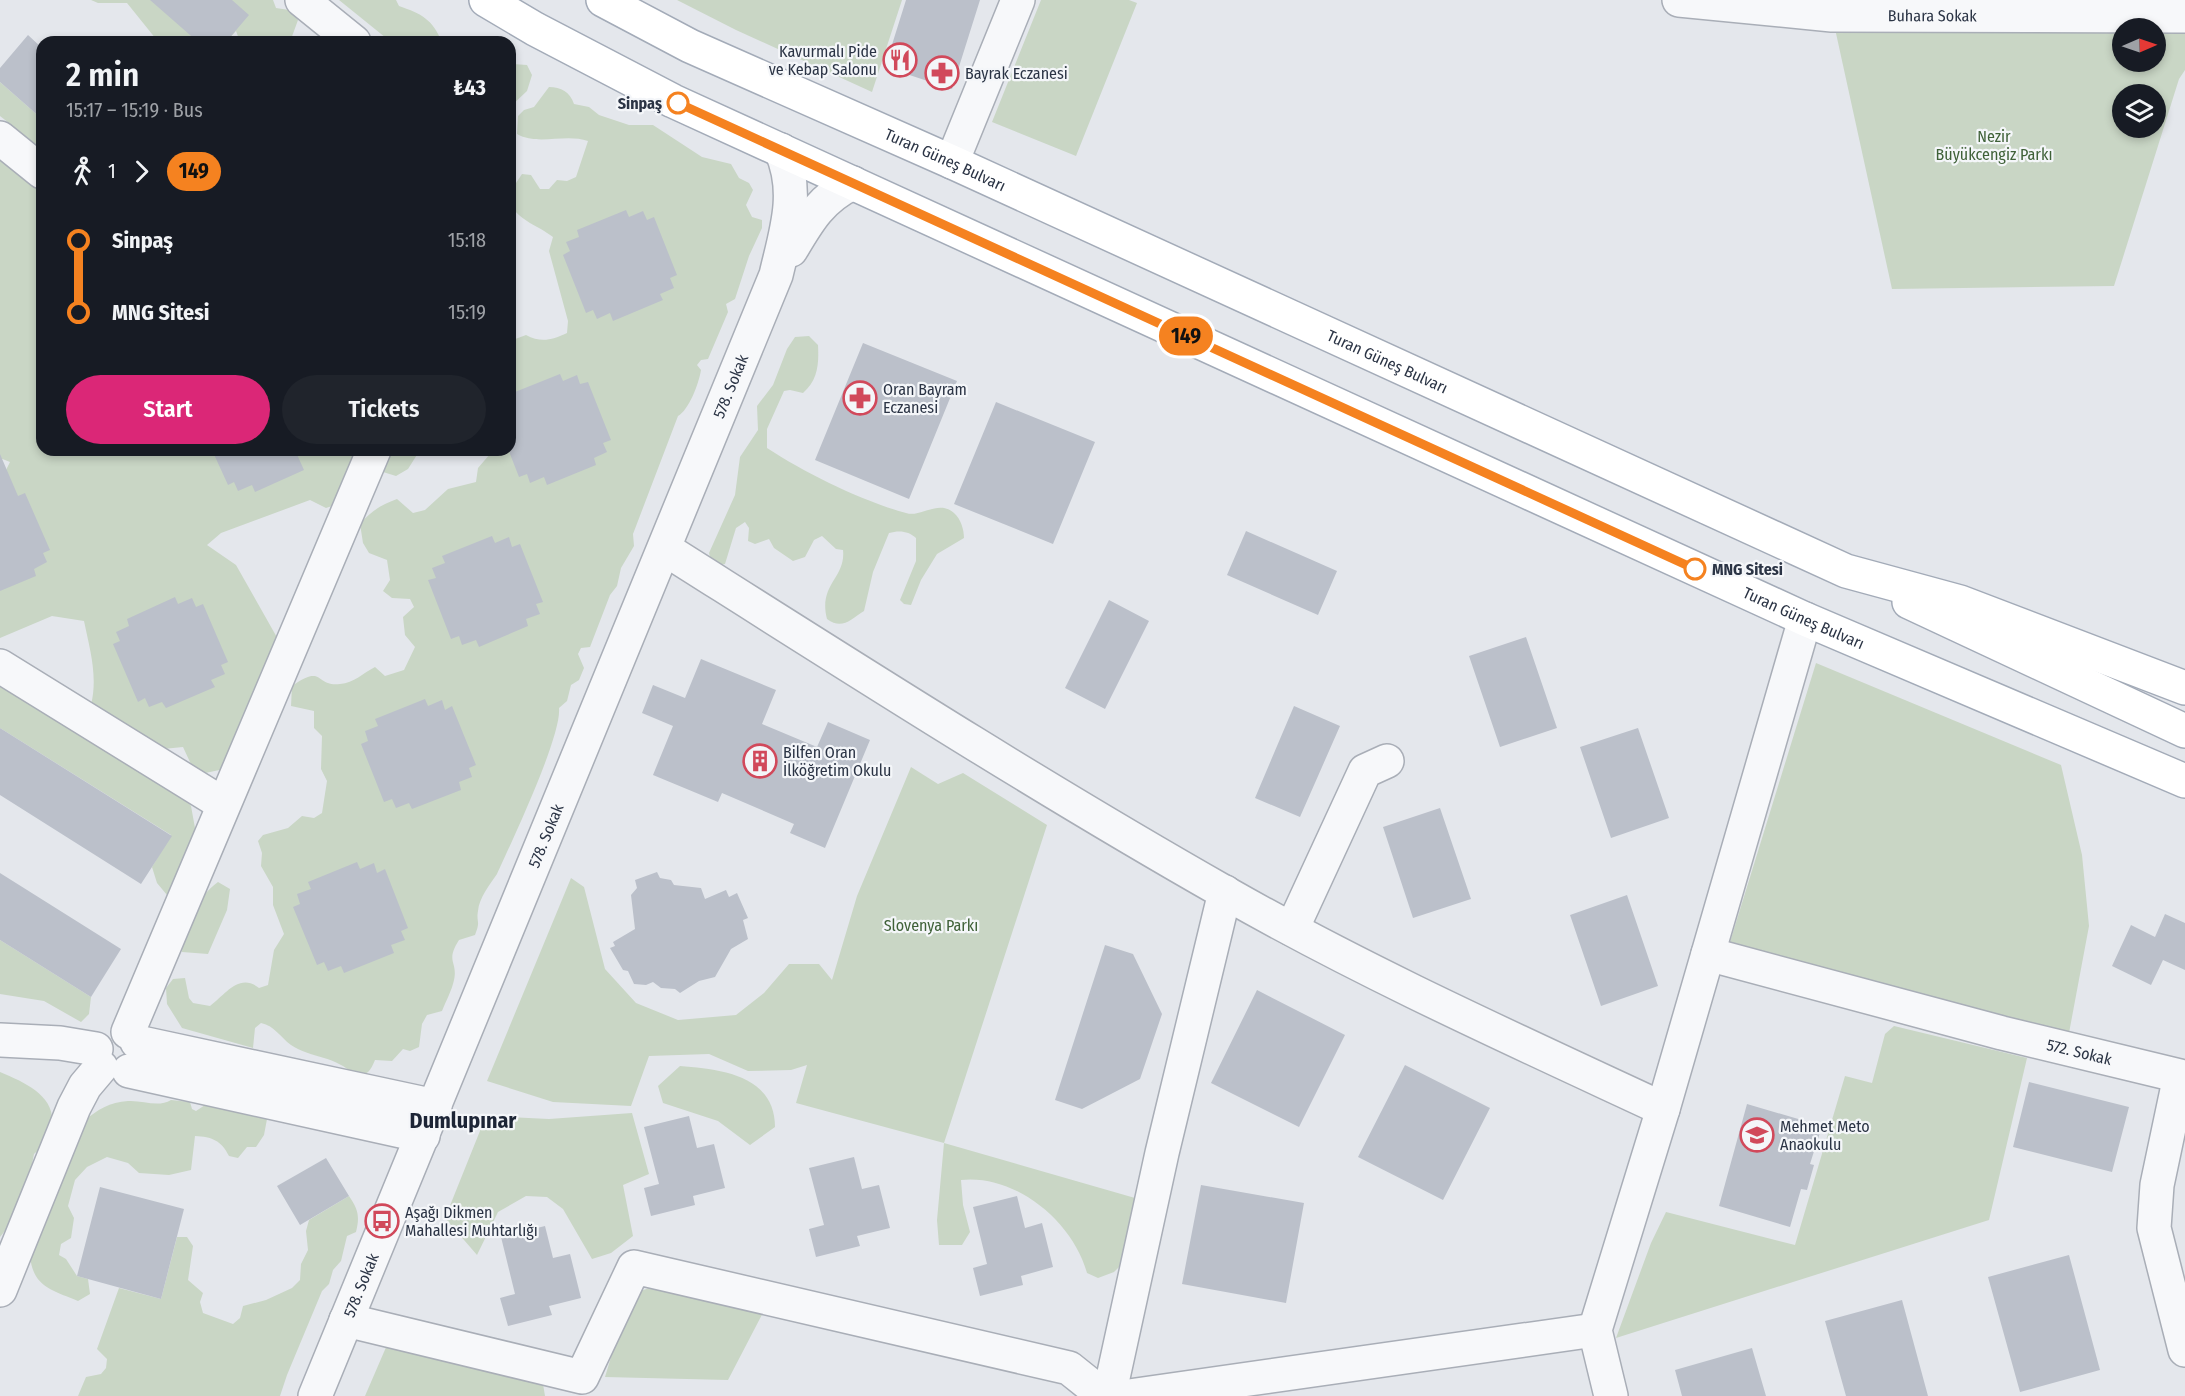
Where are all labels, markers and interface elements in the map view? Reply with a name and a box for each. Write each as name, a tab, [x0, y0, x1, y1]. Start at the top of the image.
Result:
street label: Buhara Sokak	[1888, 6, 1977, 25]
north arrow	[2112, 18, 2166, 72]
map controls	[2112, 18, 2166, 138]
place label: Kavurmalı Pide ve Kebap Salonu	[769, 42, 877, 79]
restaurant icon: Kavurmalı Pide ve Kebap Salonu	[882, 42, 918, 78]
text: 2 min	[66, 55, 139, 95]
pharmacy icon: Bayrak Eczanesi	[924, 55, 960, 91]
place label: Bayrak Eczanesi	[965, 64, 1068, 83]
text: ₺43	[453, 74, 486, 101]
button: layers	[2112, 84, 2166, 138]
marker: Sinpaş	[667, 92, 689, 114]
place label: Sinpaş	[618, 94, 662, 114]
text: 15:17 – 15:19 · Bus	[66, 98, 203, 122]
street label: Turan Güneş Bulvarı	[882, 125, 1009, 195]
park label: Nezir Büyükcengiz Parkı	[1936, 127, 2052, 164]
icon: walk	[66, 155, 99, 188]
icon: forward	[125, 155, 158, 188]
text: 149	[179, 158, 209, 184]
text: 1	[108, 159, 116, 183]
text: Sinpaş	[112, 227, 173, 254]
text: 15:18	[448, 228, 486, 252]
text: MNG Sitesi	[112, 299, 210, 326]
text: 15:19	[448, 300, 486, 324]
line badge: 149	[1152, 316, 1220, 356]
text: 149	[1171, 323, 1201, 349]
street label: Turan Güneş Bulvarı	[1324, 326, 1451, 398]
street label: 578. Sokak	[709, 351, 753, 421]
button: Start	[66, 375, 270, 444]
button: Tickets	[282, 375, 486, 444]
pharmacy icon: Oran Bayram Eczanesi	[842, 380, 878, 416]
place label: Oran Bayram Eczanesi	[883, 380, 967, 417]
marker: MNG Sitesi	[1684, 558, 1706, 580]
place label: MNG Sitesi	[1712, 560, 1783, 579]
street label: Turan Güneş Bulvarı	[1740, 583, 1867, 653]
building icon: Bilfen Oran İlköğretim Okulu	[742, 743, 778, 779]
place label: Bilfen Oran İlköğretim Okulu	[783, 743, 891, 780]
street label: 578. Sokak	[524, 801, 568, 870]
park label: Slovenya Parkı	[884, 916, 978, 935]
street label: 572. Sokak	[2045, 1035, 2114, 1069]
district label: Dumlupınar	[410, 1107, 517, 1134]
school or university icon: Mehmet Meto Anaokulu	[1739, 1117, 1775, 1153]
place label: Mehmet Meto Anaokulu	[1780, 1117, 1870, 1154]
bus stop icon: Aşağı Dikmen Mahallesi Muhtarlığı	[364, 1203, 400, 1239]
place label: Aşağı Dikmen Mahallesi Muhtarlığı	[405, 1203, 538, 1240]
street label: 578. Sokak	[340, 1250, 383, 1320]

